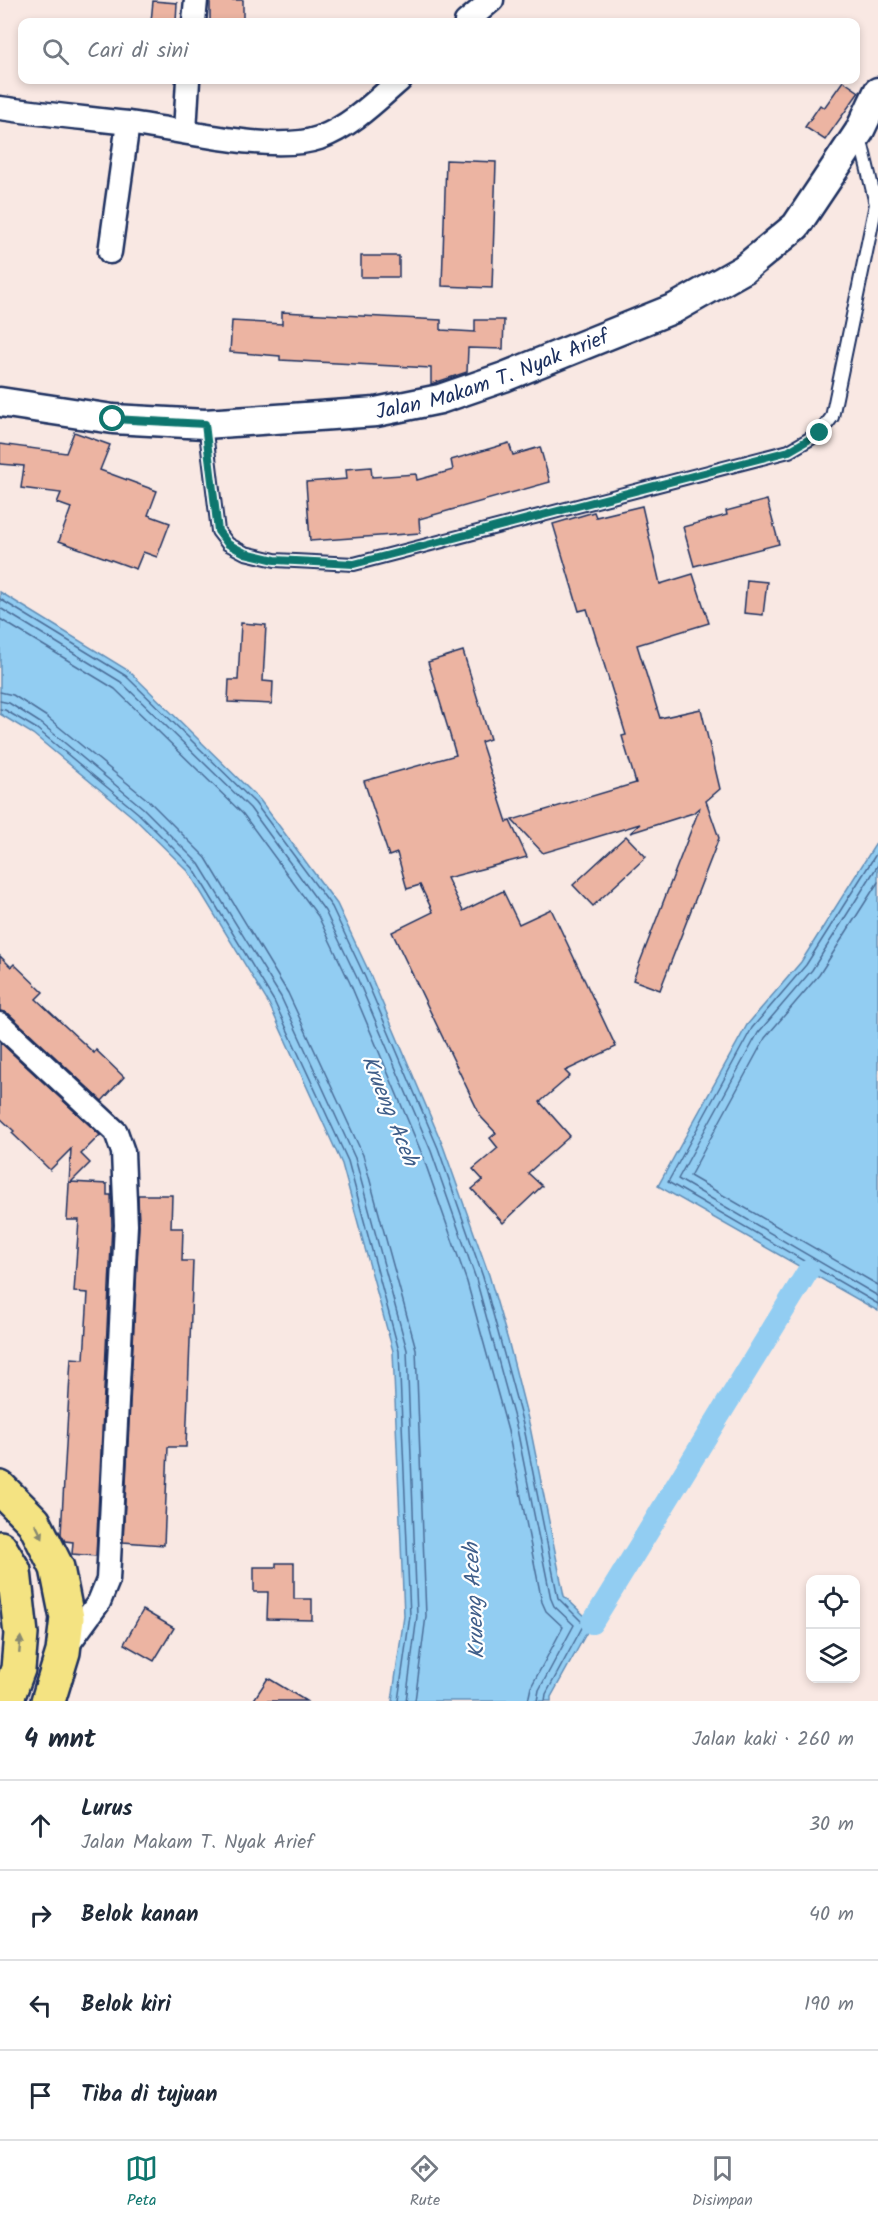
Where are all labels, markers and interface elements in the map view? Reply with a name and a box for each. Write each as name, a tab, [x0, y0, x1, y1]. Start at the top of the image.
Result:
search box	[18, 18, 860, 84]
text: Cari di sini	[87, 34, 188, 69]
icon: search	[39, 35, 72, 68]
street label: Jalan Makam T. Nyak Arief	[373, 321, 616, 430]
route start	[99, 405, 125, 431]
route end	[806, 419, 832, 445]
water label: Krueng Aceh	[351, 1050, 428, 1174]
one-way arrow	[34, 1522, 43, 1539]
water label: Krueng Aceh	[455, 1540, 496, 1660]
map controls	[806, 1575, 860, 1683]
button: locate	[806, 1575, 860, 1629]
button: layers	[806, 1629, 860, 1683]
one-way arrow	[15, 1635, 25, 1654]
text: 4 mnt	[24, 1719, 96, 1761]
text: Jalan kaki · 260 m	[692, 1724, 854, 1756]
text: Lurus	[81, 1792, 133, 1827]
icon: ahead	[24, 1809, 57, 1842]
text: 30 m	[809, 1809, 854, 1841]
text: Jalan Makam T. Nyak Arief	[81, 1827, 314, 1859]
text: Belok kanan	[81, 1898, 198, 1933]
icon: right	[24, 1899, 57, 1932]
text: 40 m	[809, 1899, 854, 1931]
text: Belok kiri	[81, 1988, 171, 2023]
icon: left	[24, 1989, 57, 2022]
text: 190 m	[804, 1989, 854, 2021]
text: Tiba di tujuan	[81, 2078, 217, 2113]
icon: arrive	[24, 2079, 57, 2112]
tab: Peta	[125, 2152, 158, 2213]
tab: Rute	[408, 2152, 441, 2213]
tab: Disimpan	[692, 2152, 753, 2213]

